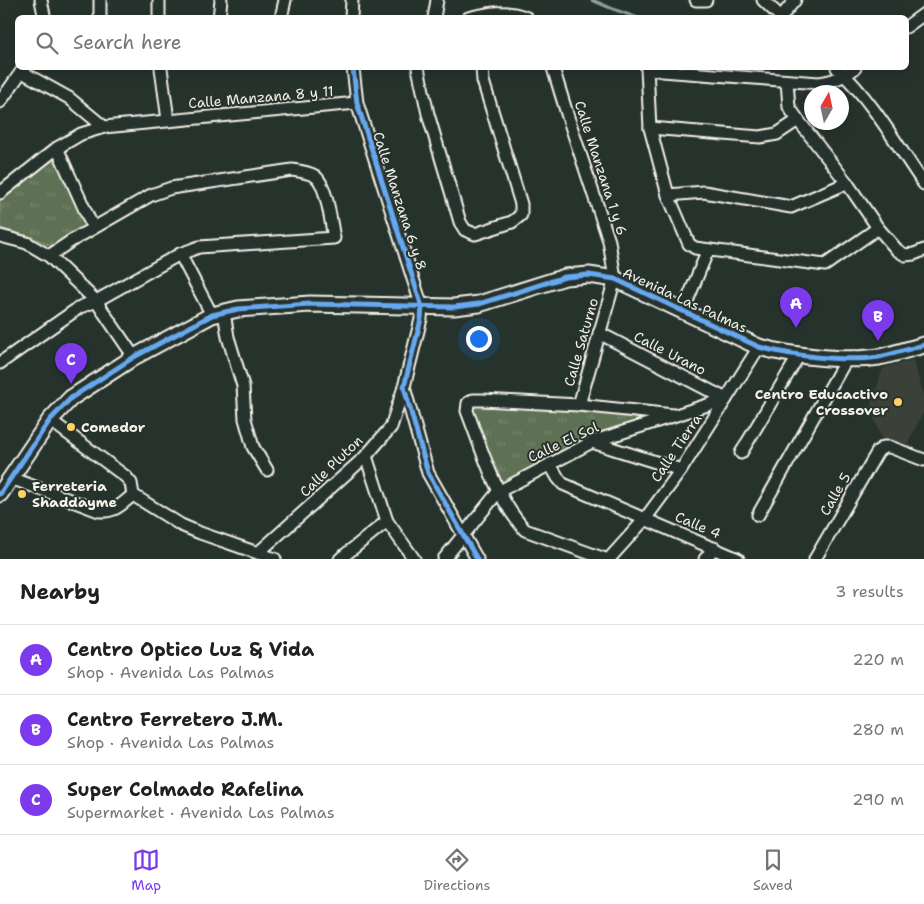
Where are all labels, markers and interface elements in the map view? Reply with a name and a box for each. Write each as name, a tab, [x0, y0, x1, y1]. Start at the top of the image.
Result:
search box	[15, 15, 909, 70]
icon: search	[33, 29, 61, 57]
text: Search here	[73, 30, 182, 55]
street label: Calle Manzana 8 y 11	[188, 82, 334, 112]
north arrow	[804, 85, 849, 130]
street label: Calle Manzana 1 y 6	[571, 98, 631, 238]
street label: Calle Manzana 6 y 8	[369, 130, 431, 272]
street label: Avenida Las Palmas	[620, 263, 750, 337]
pin: A	[780, 287, 812, 328]
street label: Calle Saturno	[560, 296, 602, 388]
pin: B	[862, 300, 894, 341]
your location	[466, 326, 492, 352]
street label: Calle Urano	[631, 327, 709, 379]
pin: C	[55, 343, 87, 384]
place label: Centro Educactivo Crossover	[755, 385, 888, 419]
marker: Centro Educactivo Crossover	[892, 396, 904, 408]
street label: Calle Tierra	[647, 410, 706, 486]
street label: Calle El Sol	[525, 417, 602, 466]
place label: Comedor	[81, 418, 146, 436]
marker: Comedor	[65, 421, 77, 433]
street label: Calle Pluton	[296, 431, 367, 501]
street label: Calle 5	[816, 469, 854, 519]
place label: Ferreteria Shaddayme	[32, 477, 117, 511]
marker: Ferreteria Shaddayme	[16, 488, 28, 500]
street label: Calle 4	[672, 507, 724, 543]
text: Nearby	[20, 578, 100, 606]
text: 3 results	[835, 581, 904, 602]
text: Centro Optico Luz & Vida	[67, 637, 314, 662]
text: A	[30, 649, 42, 670]
text: 220 m	[852, 649, 904, 670]
text: Shop · Avenida Las Palmas	[67, 662, 275, 683]
text: Centro Ferretero J.M.	[67, 707, 283, 732]
text: B	[31, 719, 41, 740]
text: 280 m	[852, 719, 904, 740]
text: Shop · Avenida Las Palmas	[67, 732, 275, 753]
text: Super Colmado Rafelina	[67, 777, 304, 802]
text: C	[31, 789, 41, 810]
text: 290 m	[852, 789, 904, 810]
text: Supermarket · Avenida Las Palmas	[67, 802, 335, 823]
tab: Map	[131, 846, 161, 894]
tab: Directions	[424, 846, 491, 894]
tab: Saved	[753, 846, 793, 894]

